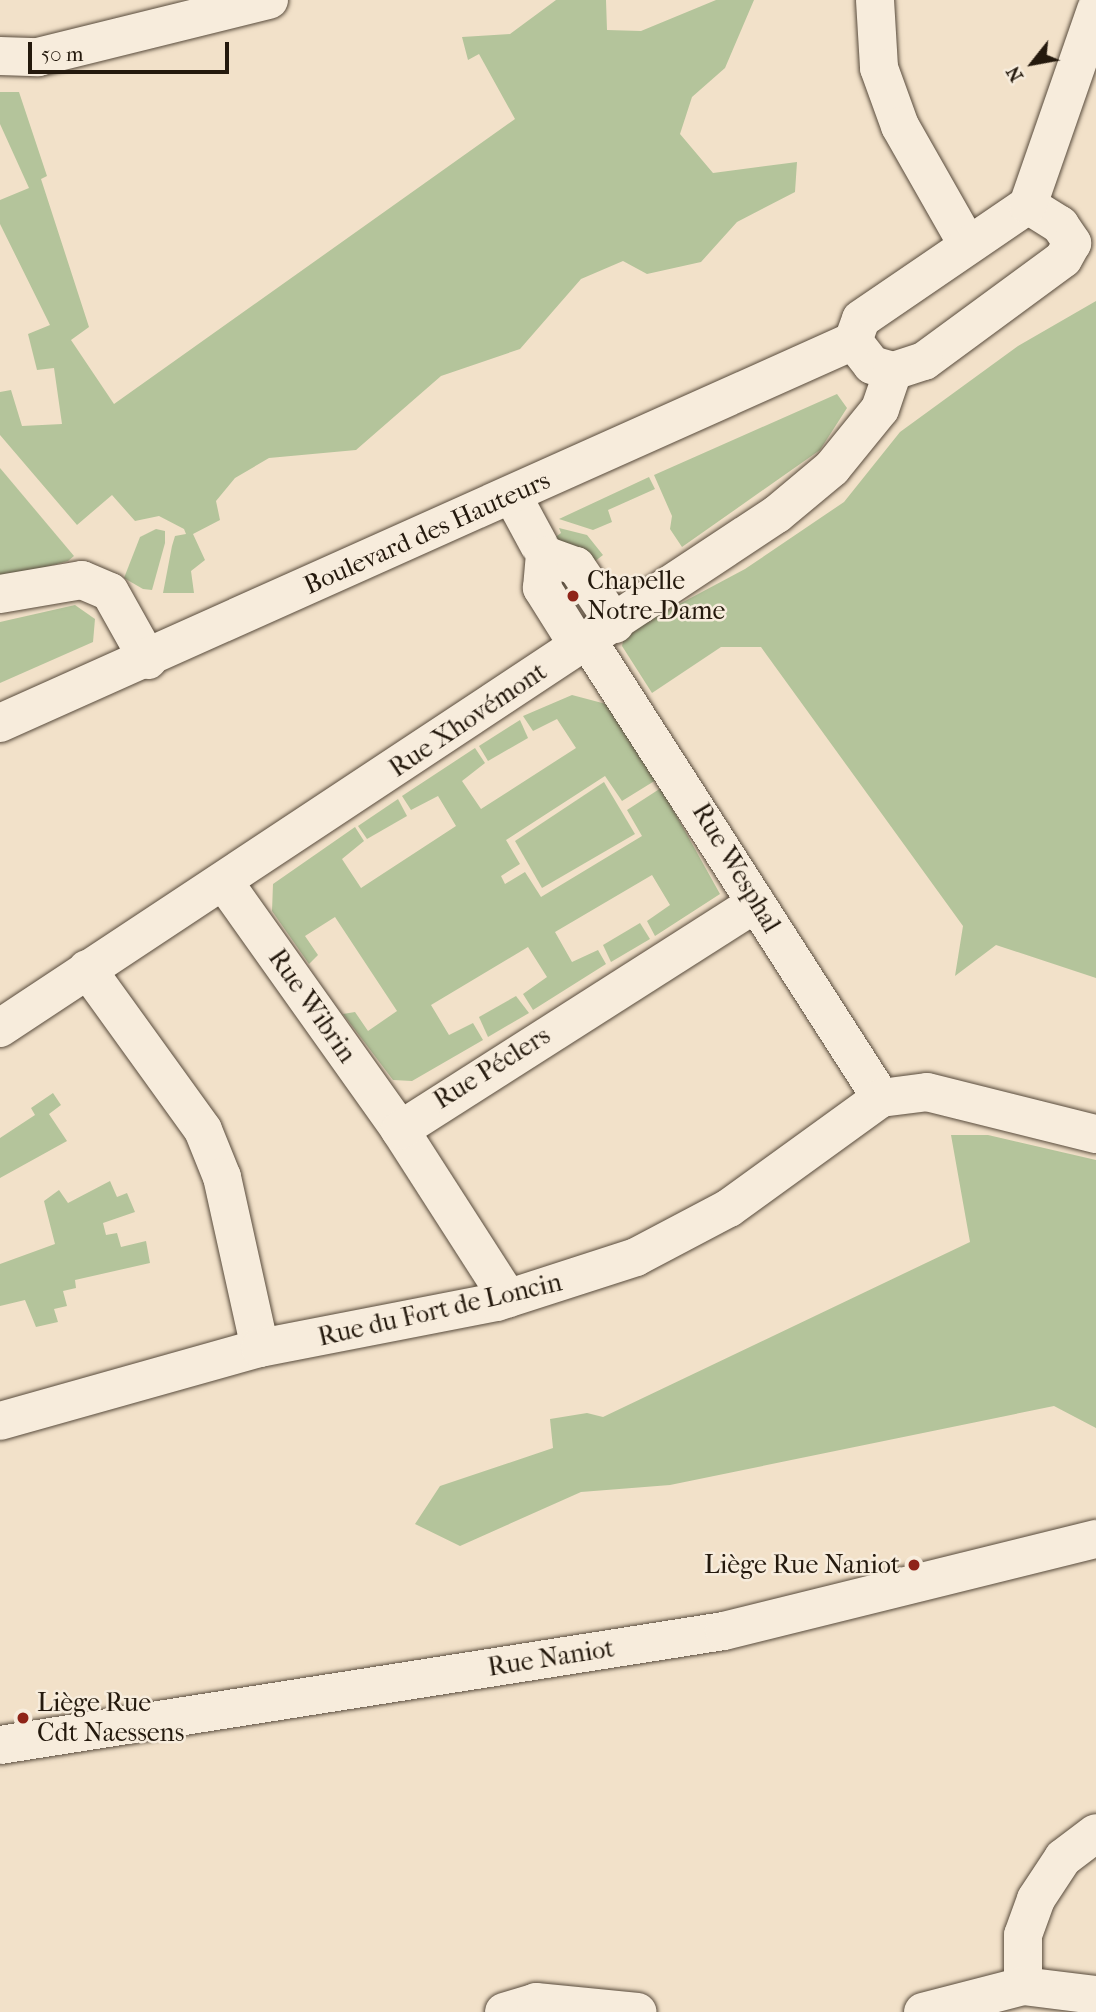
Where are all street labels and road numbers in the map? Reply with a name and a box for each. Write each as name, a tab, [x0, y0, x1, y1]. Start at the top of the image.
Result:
street label: Boulevard des Hauteurs	[299, 465, 555, 601]
street label: Rue Xhovémont	[383, 656, 553, 784]
street label: Rue Wesphal	[685, 798, 787, 938]
street label: Rue Wibrin	[261, 943, 363, 1069]
street label: Rue Péclers	[428, 1020, 556, 1116]
street label: Rue du Fort de Loncin	[315, 1267, 565, 1353]
street label: Rue Naniot	[486, 1633, 616, 1683]

